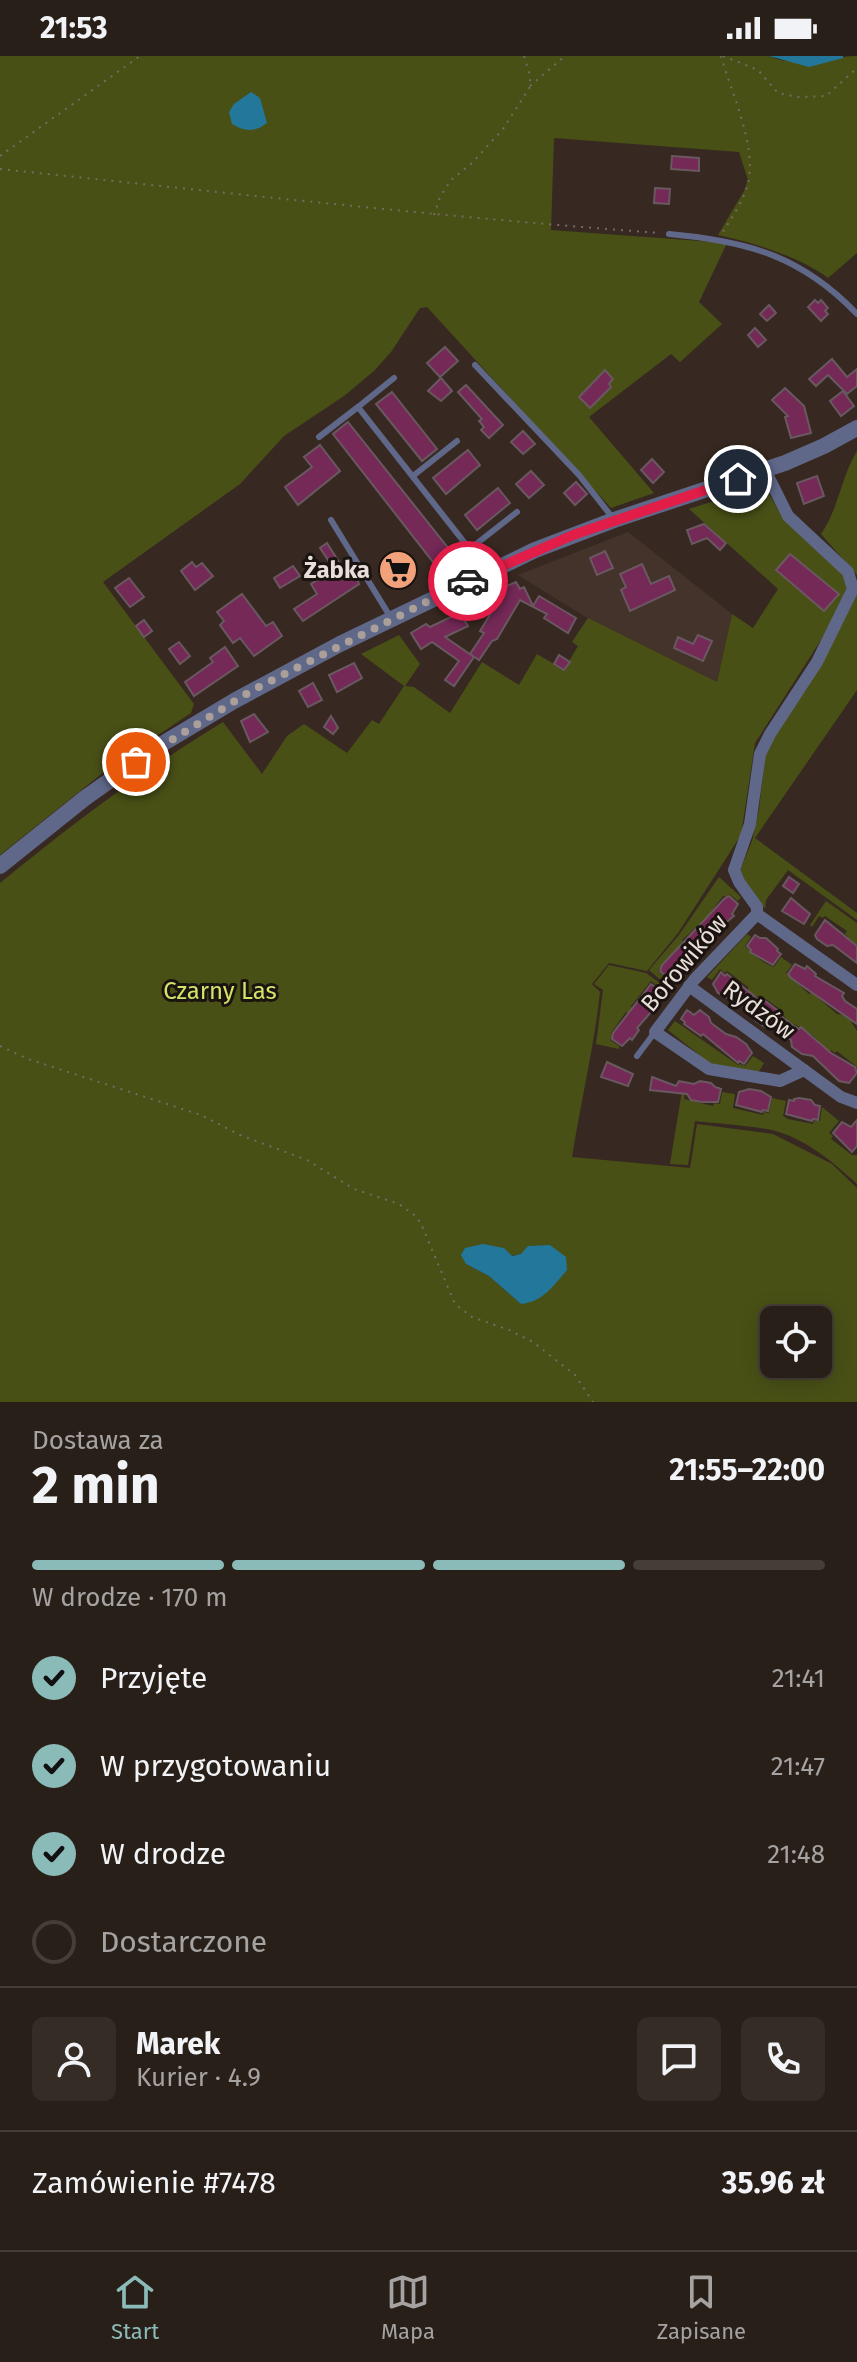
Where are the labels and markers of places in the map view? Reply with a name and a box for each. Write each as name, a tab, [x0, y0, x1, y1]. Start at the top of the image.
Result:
pin	[704, 445, 772, 513]
supermarket icon: Żabka	[377, 549, 419, 591]
place label: Żabka	[304, 555, 370, 584]
pin	[102, 728, 170, 796]

